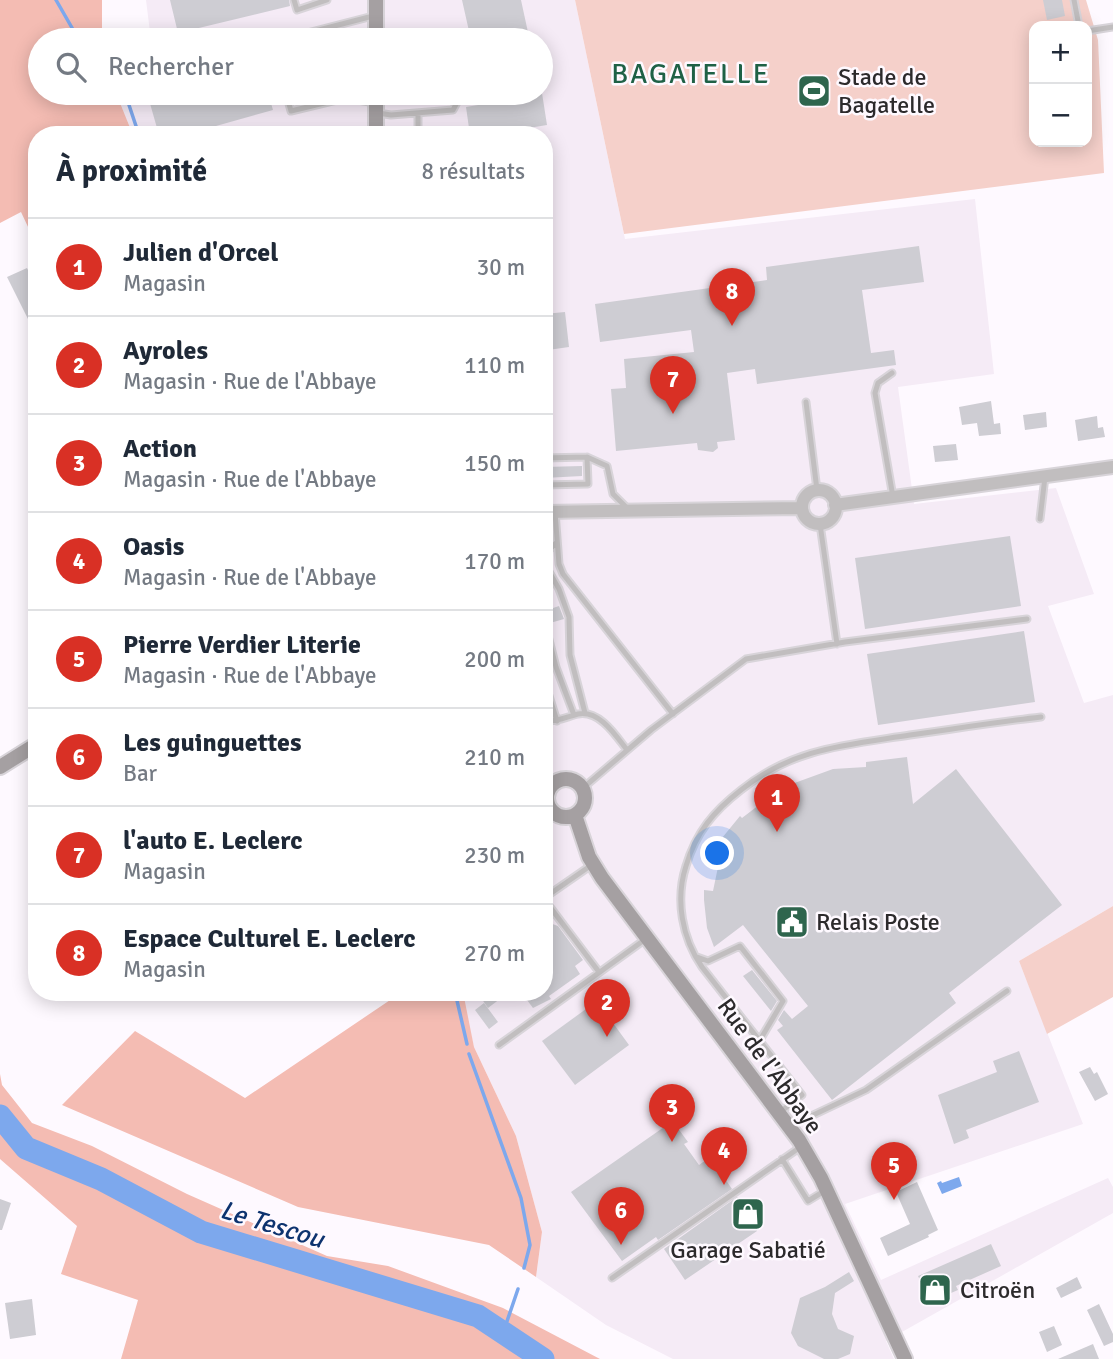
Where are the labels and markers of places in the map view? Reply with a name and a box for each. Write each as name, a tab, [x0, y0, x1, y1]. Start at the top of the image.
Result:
place label: Stade de Bagatelle	[838, 62, 935, 120]
sports icon: Stade de Bagatelle	[795, 72, 833, 110]
pin: 8	[709, 268, 755, 326]
pin: 7	[650, 356, 696, 414]
pin: 1	[754, 774, 800, 832]
public building icon: Relais Poste	[773, 903, 811, 941]
place label: Relais Poste	[816, 907, 940, 937]
pin: 2	[584, 979, 630, 1037]
pin: 3	[649, 1084, 695, 1142]
pin: 4	[701, 1127, 747, 1185]
pin: 5	[871, 1142, 917, 1200]
pin: 6	[598, 1187, 644, 1245]
shop icon: Garage Sabatié	[729, 1195, 767, 1233]
place label: Garage Sabatié	[670, 1235, 826, 1265]
shop icon: Citroën	[916, 1271, 954, 1309]
place label: Citroën	[960, 1275, 1035, 1305]

